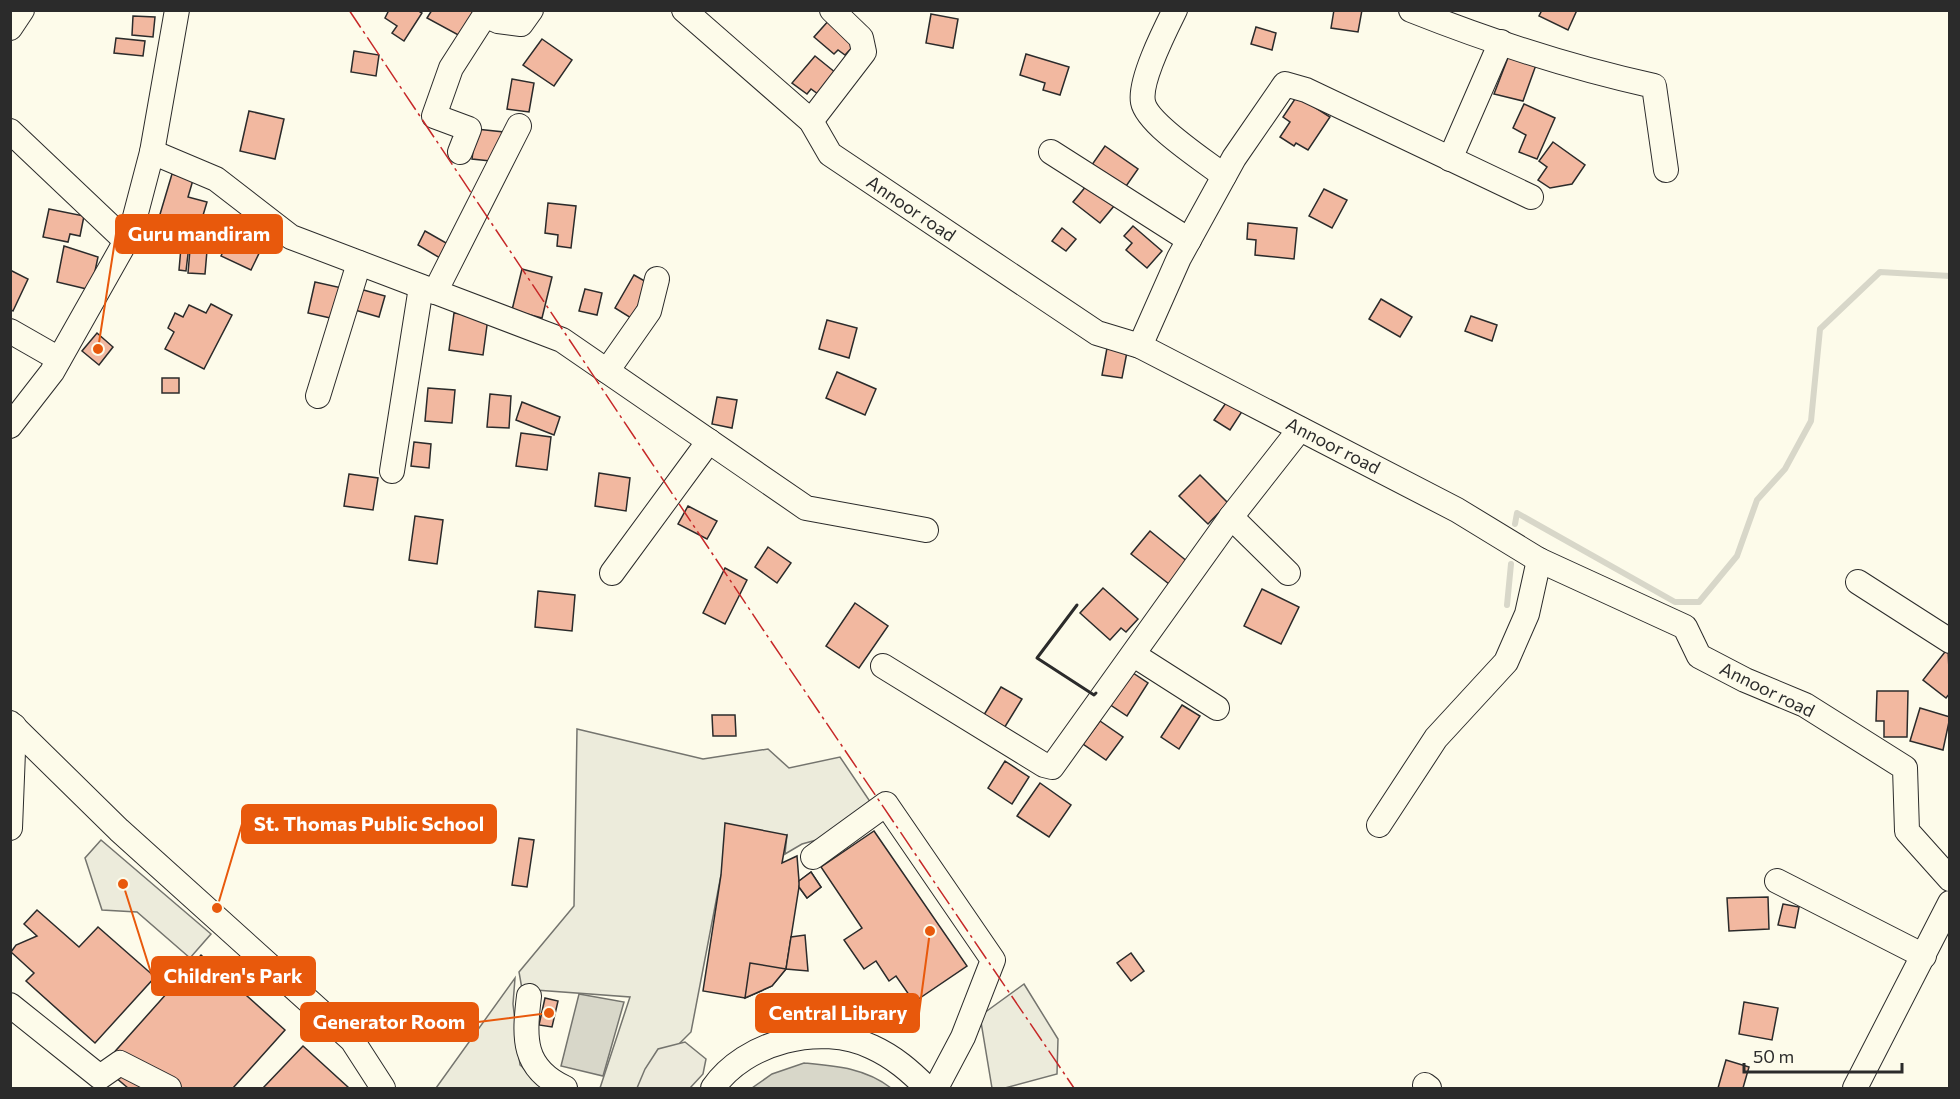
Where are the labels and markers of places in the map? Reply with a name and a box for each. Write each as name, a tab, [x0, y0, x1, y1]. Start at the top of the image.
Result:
callout: Guru mandiram	[116, 215, 282, 253]
callout: St. Thomas Public School	[242, 805, 496, 843]
callout: Children's Park	[152, 957, 315, 995]
callout: Central Library	[756, 994, 919, 1032]
callout: Generator Room	[301, 1003, 478, 1041]

